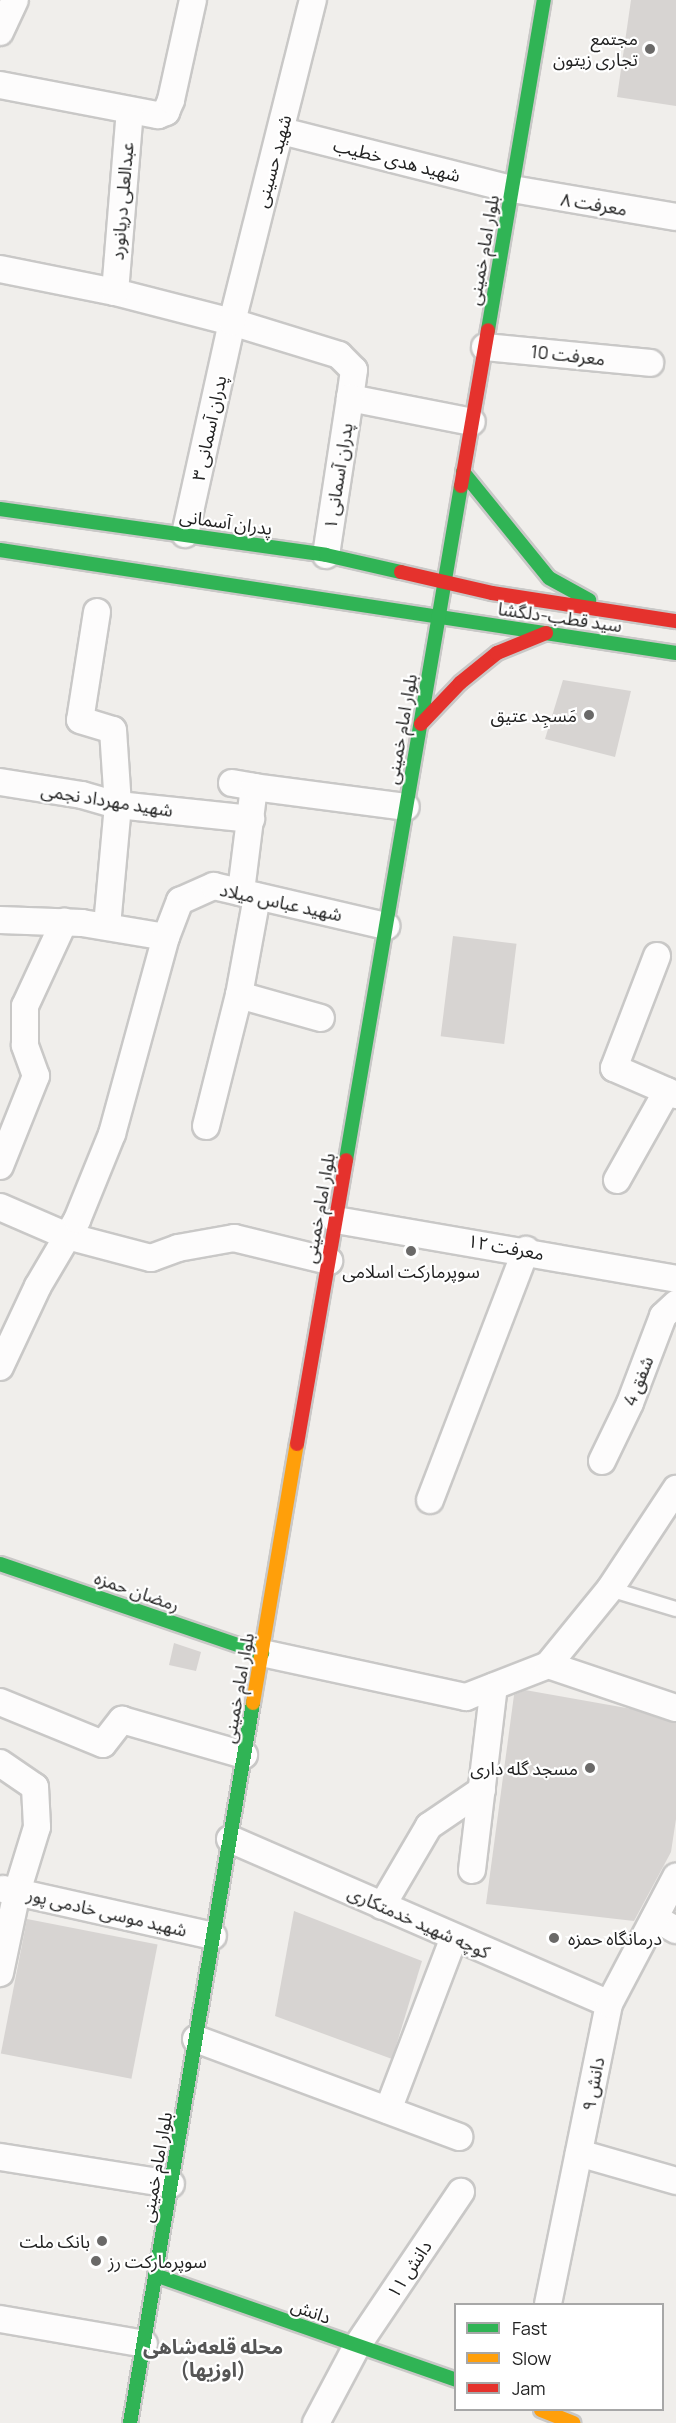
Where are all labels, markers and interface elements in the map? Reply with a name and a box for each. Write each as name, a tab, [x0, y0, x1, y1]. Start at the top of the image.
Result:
place label: مجتمع تجاری زیتون	[553, 28, 638, 70]
marker: مجتمع تجاری زیتون	[643, 42, 657, 56]
street label: شهید حسینی	[250, 112, 296, 210]
street label: شهید هدی خطیب	[331, 134, 463, 186]
street label: عبدالعلی دریانورد	[106, 141, 138, 261]
street label: معرفت ۸	[559, 188, 629, 220]
street label: بلوار امام خمینی	[463, 193, 503, 307]
street label: معرفت 10	[530, 340, 606, 370]
street label: پدران آسمانی ۳	[187, 373, 231, 483]
street label: پدران آسمانی ۱	[319, 421, 357, 531]
street label: پدران آسمانی	[178, 505, 274, 539]
street label: سید قطب-دلگشا	[497, 598, 623, 636]
street label: بلوار امام خمینی	[381, 672, 421, 786]
place label: مَسجِد عتیق	[491, 704, 577, 726]
marker: مَسجِد عتیق	[582, 708, 596, 722]
street label: شهید مهرداد نجمی	[39, 779, 175, 821]
street label: شهید عباس میلاد	[218, 878, 344, 926]
street label: بلوار امام خمینی	[299, 1151, 339, 1265]
street label: معرفت ۱۲	[466, 1230, 546, 1264]
marker: سوپرمارکت اسلامی	[404, 1244, 418, 1258]
place label: سوپرمارکت اسلامی	[342, 1260, 480, 1282]
street label: شفق 4	[618, 1353, 658, 1409]
street label: رمضان حمزه	[92, 1566, 182, 1616]
street label: بلوار امام خمینی	[218, 1631, 258, 1745]
place label: مسجد گله داری	[470, 1757, 578, 1779]
marker: مسجد گله داری	[583, 1761, 597, 1775]
street label: کوچه شهید خدمتکاری	[345, 1881, 493, 1963]
street label: شهید موسی خادمی پور	[25, 1883, 189, 1941]
place label: درمانگاه حمزه	[568, 1927, 662, 1949]
marker: درمانگاه حمزه	[545, 1929, 563, 1947]
street label: دانش ۹	[577, 2055, 609, 2113]
street label: بلوار امام خمینی	[136, 2110, 176, 2224]
place label: بانک ملت	[19, 2230, 90, 2252]
marker: بانک ملت	[95, 2234, 109, 2248]
street label: دانش ۱۱	[382, 2236, 436, 2302]
place label: سوپرمارکت رز	[108, 2250, 207, 2272]
marker: سوپرمارکت رز	[89, 2254, 103, 2268]
street label: دانش	[288, 2294, 334, 2328]
legend	[454, 2303, 664, 2411]
text: Fast	[512, 2316, 547, 2340]
district label: محله قلعه‌شاهی (اوزیها)	[143, 2335, 283, 2382]
text: Slow	[512, 2346, 551, 2370]
text: Jam	[512, 2376, 546, 2400]

